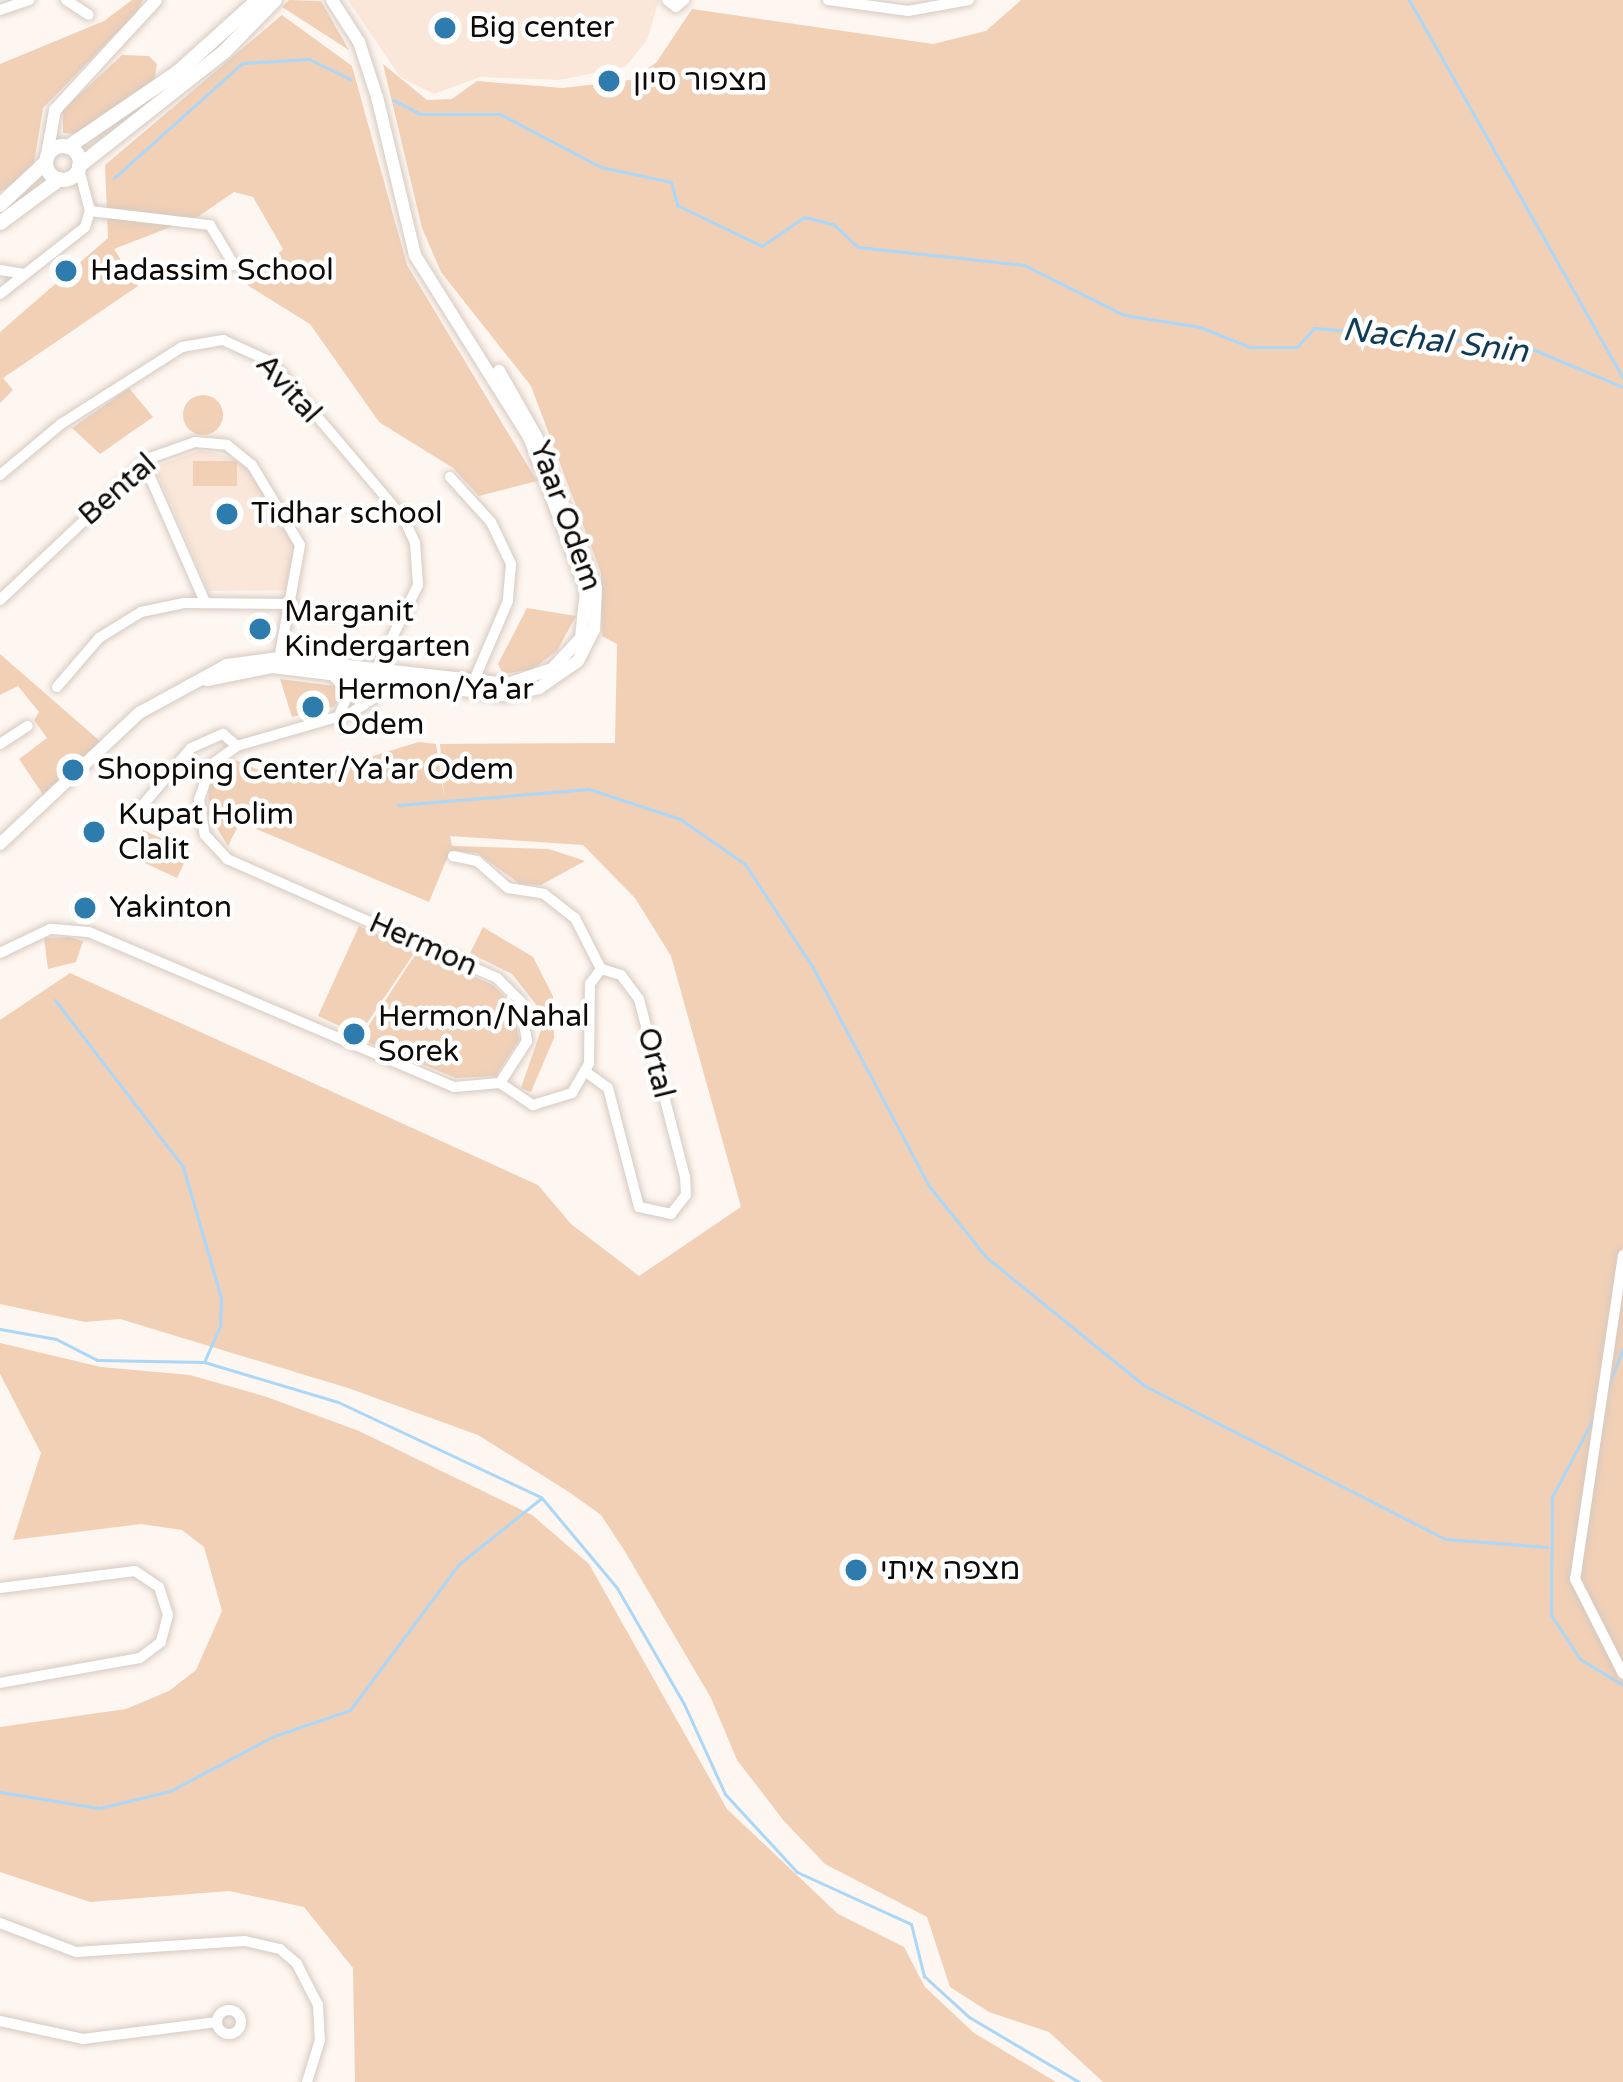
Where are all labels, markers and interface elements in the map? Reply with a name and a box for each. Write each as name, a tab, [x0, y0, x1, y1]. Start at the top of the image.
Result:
place label: Big center	[469, 10, 614, 46]
marker: Big center	[432, 15, 458, 41]
place label: מצפור סיון	[633, 63, 767, 99]
marker: מצפור סיון	[596, 68, 622, 94]
place label: Hadassim School	[90, 253, 334, 289]
marker: Hadassim School	[53, 258, 79, 284]
water label: Nachal Snin	[1340, 310, 1530, 372]
street label: Avital	[248, 347, 328, 431]
street label: Yaar Odem	[521, 436, 609, 596]
street label: Bental	[72, 446, 164, 534]
place label: Tidhar school	[251, 496, 442, 532]
marker: Tidhar school	[214, 501, 240, 527]
place label: Marganit Kindergarten	[284, 594, 471, 664]
marker: Marganit Kindergarten	[247, 616, 273, 642]
place label: Hermon/Ya'ar Odem	[337, 672, 534, 742]
marker: Hermon/Ya'ar Odem	[300, 694, 326, 720]
place label: Shopping Center/Ya'ar Odem	[97, 752, 514, 788]
marker: Shopping Center/Ya'ar Odem	[60, 757, 86, 783]
place label: Kupat Holim Clalit	[118, 797, 294, 868]
marker: Kupat Holim Clalit	[81, 819, 107, 845]
place label: Yakinton	[109, 890, 232, 926]
marker: Yakinton	[72, 895, 98, 921]
street label: Hermon	[363, 905, 483, 985]
place label: Hermon/Nahal Sorek	[378, 999, 590, 1070]
marker: Hermon/Nahal Sorek	[341, 1021, 367, 1047]
street label: Ortal	[629, 1024, 681, 1102]
place label: מצפה איתי	[880, 1552, 1020, 1588]
marker: מצפה איתי	[843, 1557, 869, 1583]

